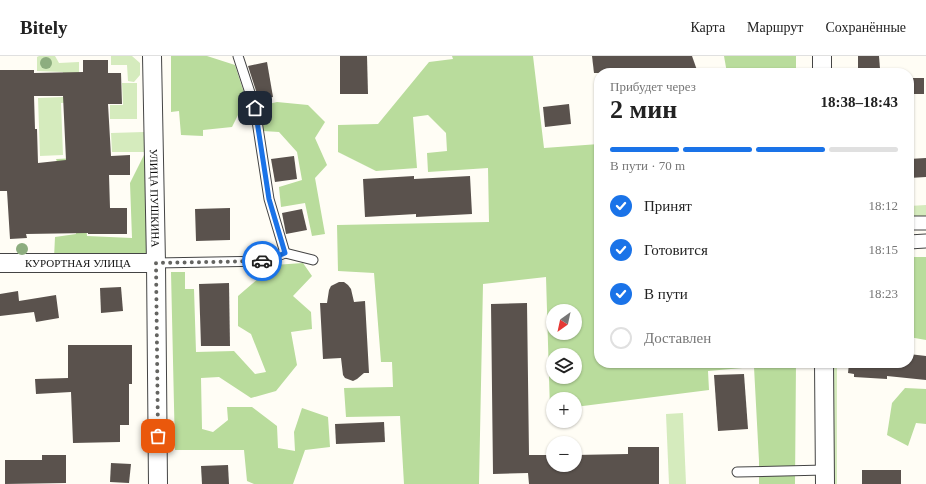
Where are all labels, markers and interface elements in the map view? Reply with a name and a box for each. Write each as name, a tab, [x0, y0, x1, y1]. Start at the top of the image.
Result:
text: Bitely	[20, 17, 68, 38]
text: Карта	[690, 20, 725, 35]
text: Маршрут	[747, 20, 803, 35]
text: Сохранённые	[825, 20, 906, 35]
text: Прибудет через	[610, 79, 696, 94]
pin	[238, 91, 272, 125]
text: 18:38–18:43	[821, 94, 898, 110]
text: 2 мин	[610, 95, 677, 124]
icon: home	[244, 97, 266, 119]
street label: УЛИЦА ПУШКИНА	[148, 149, 162, 247]
text: В пути · 70 m	[610, 158, 685, 173]
icon: check	[610, 195, 632, 217]
text: Принят	[644, 198, 692, 214]
text: 18:12	[868, 198, 898, 213]
icon: check	[610, 239, 632, 261]
courier	[242, 241, 282, 281]
text: Готовится	[644, 242, 708, 258]
text: 18:15	[868, 242, 898, 257]
icon: car	[251, 250, 273, 272]
street label: КУРОРТНАЯ УЛИЦА	[25, 257, 131, 269]
icon: check	[610, 283, 632, 305]
text: В пути	[644, 286, 688, 302]
text: 18:23	[868, 286, 898, 301]
north arrow	[546, 304, 582, 340]
map controls	[546, 304, 582, 472]
text: Доставлен	[644, 330, 711, 346]
button: layers	[546, 348, 582, 384]
button: +	[546, 392, 582, 428]
pin	[141, 419, 175, 453]
icon: bag	[147, 425, 169, 447]
button: −	[546, 436, 582, 472]

